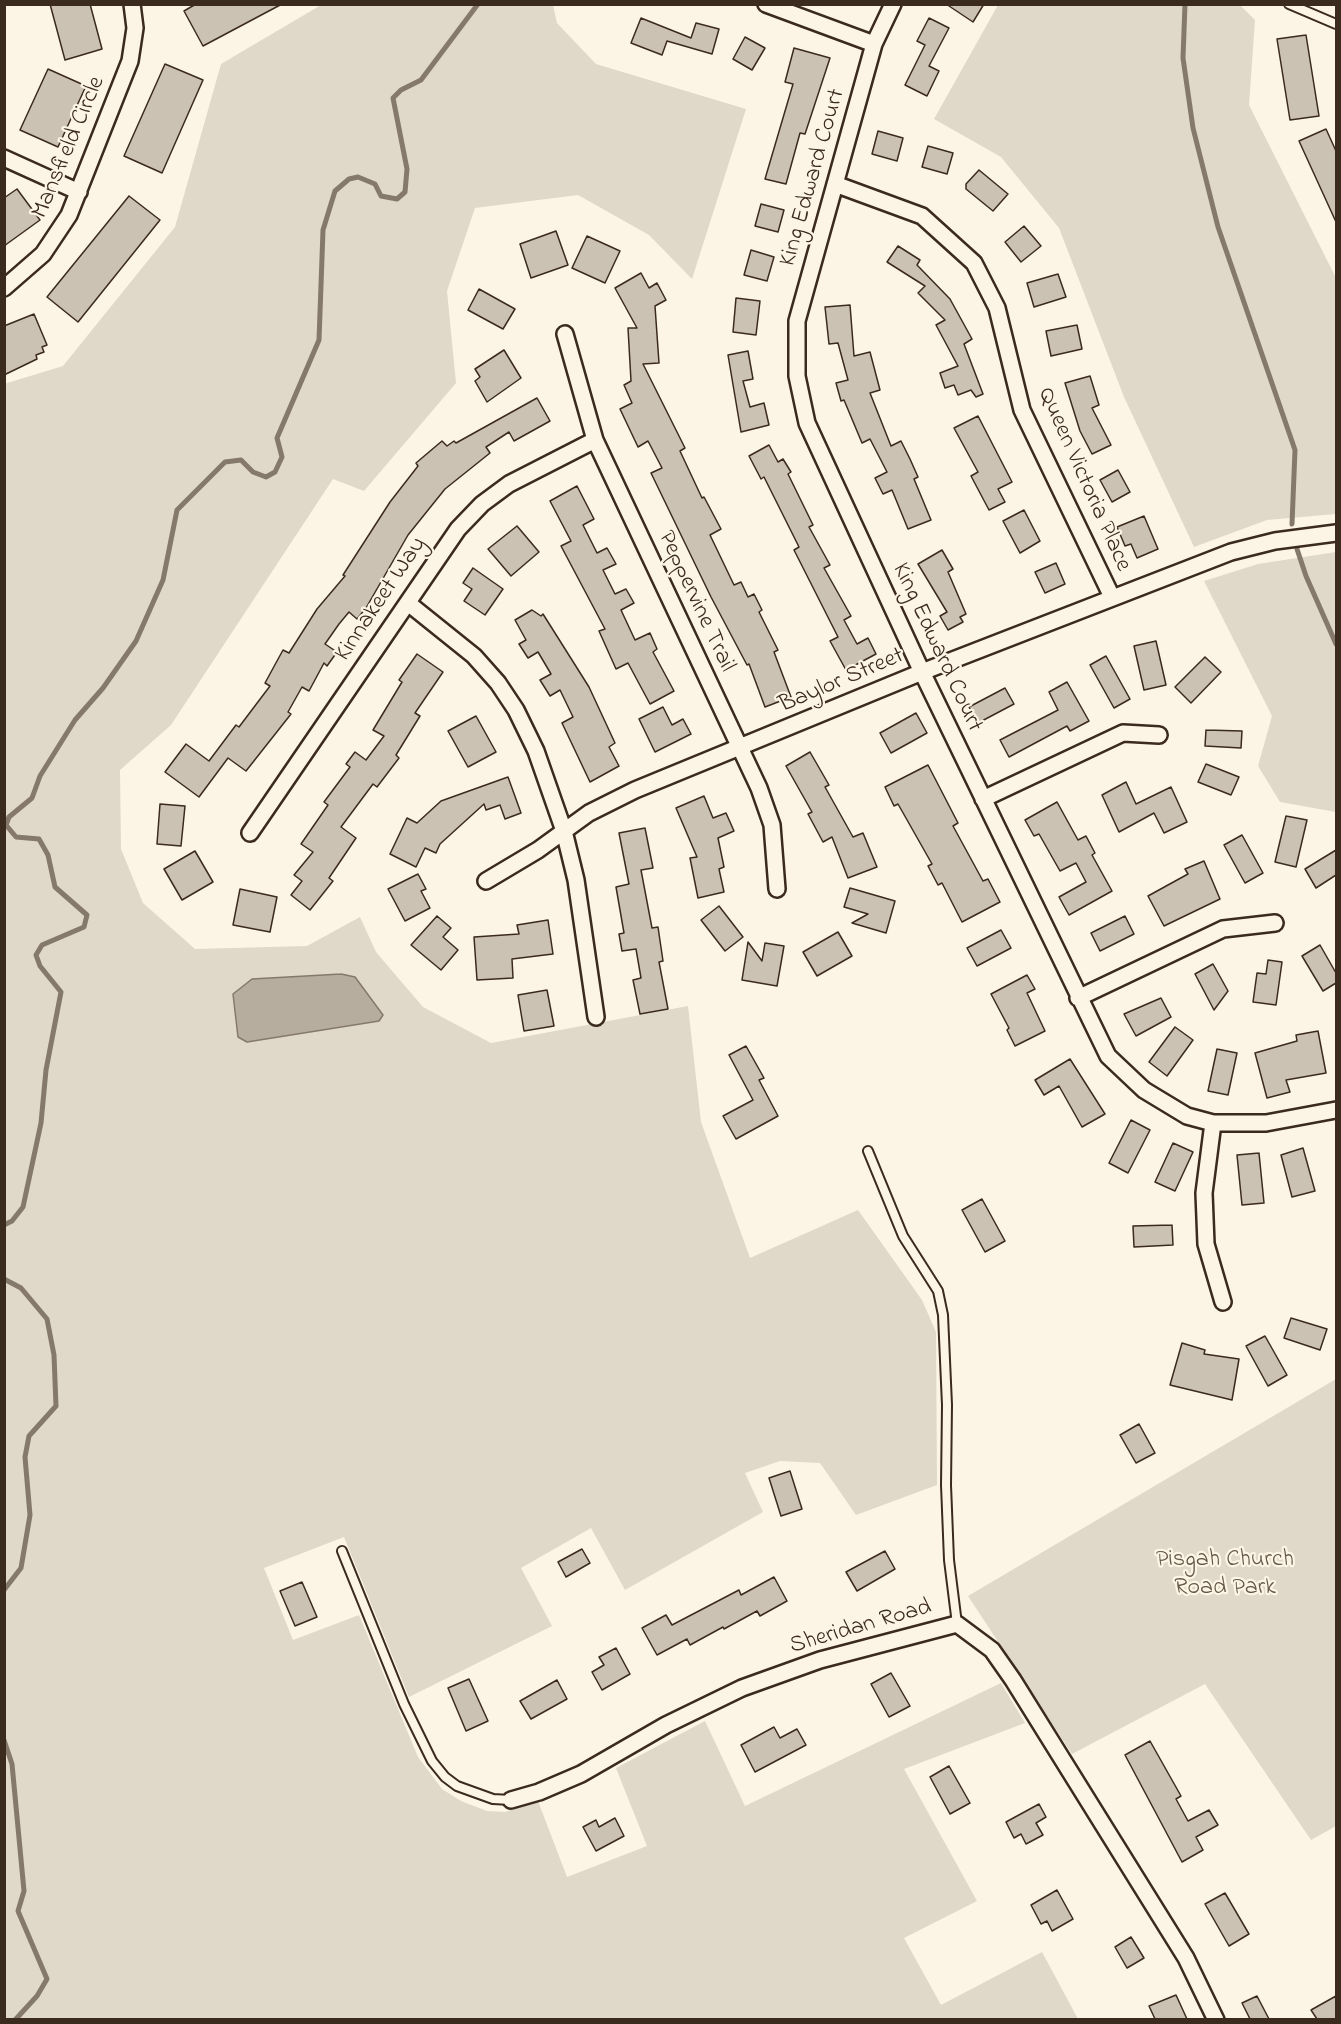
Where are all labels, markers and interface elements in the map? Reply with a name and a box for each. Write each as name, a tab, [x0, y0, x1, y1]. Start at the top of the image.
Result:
street label: Mansfield Circle	[27, 73, 113, 223]
street label: King Edward Court	[775, 86, 853, 270]
street label: Queen Victoria Place	[1030, 384, 1136, 576]
street label: Peppervine Trail	[650, 527, 740, 677]
street label: Kinnakeet Way	[330, 532, 434, 668]
street label: King Edward Court	[884, 559, 988, 737]
street label: Baylor Street	[775, 643, 909, 721]
park label: Pisgah Church Road Park	[1156, 1547, 1294, 1603]
street label: Sheridan Road	[787, 1594, 935, 1662]

